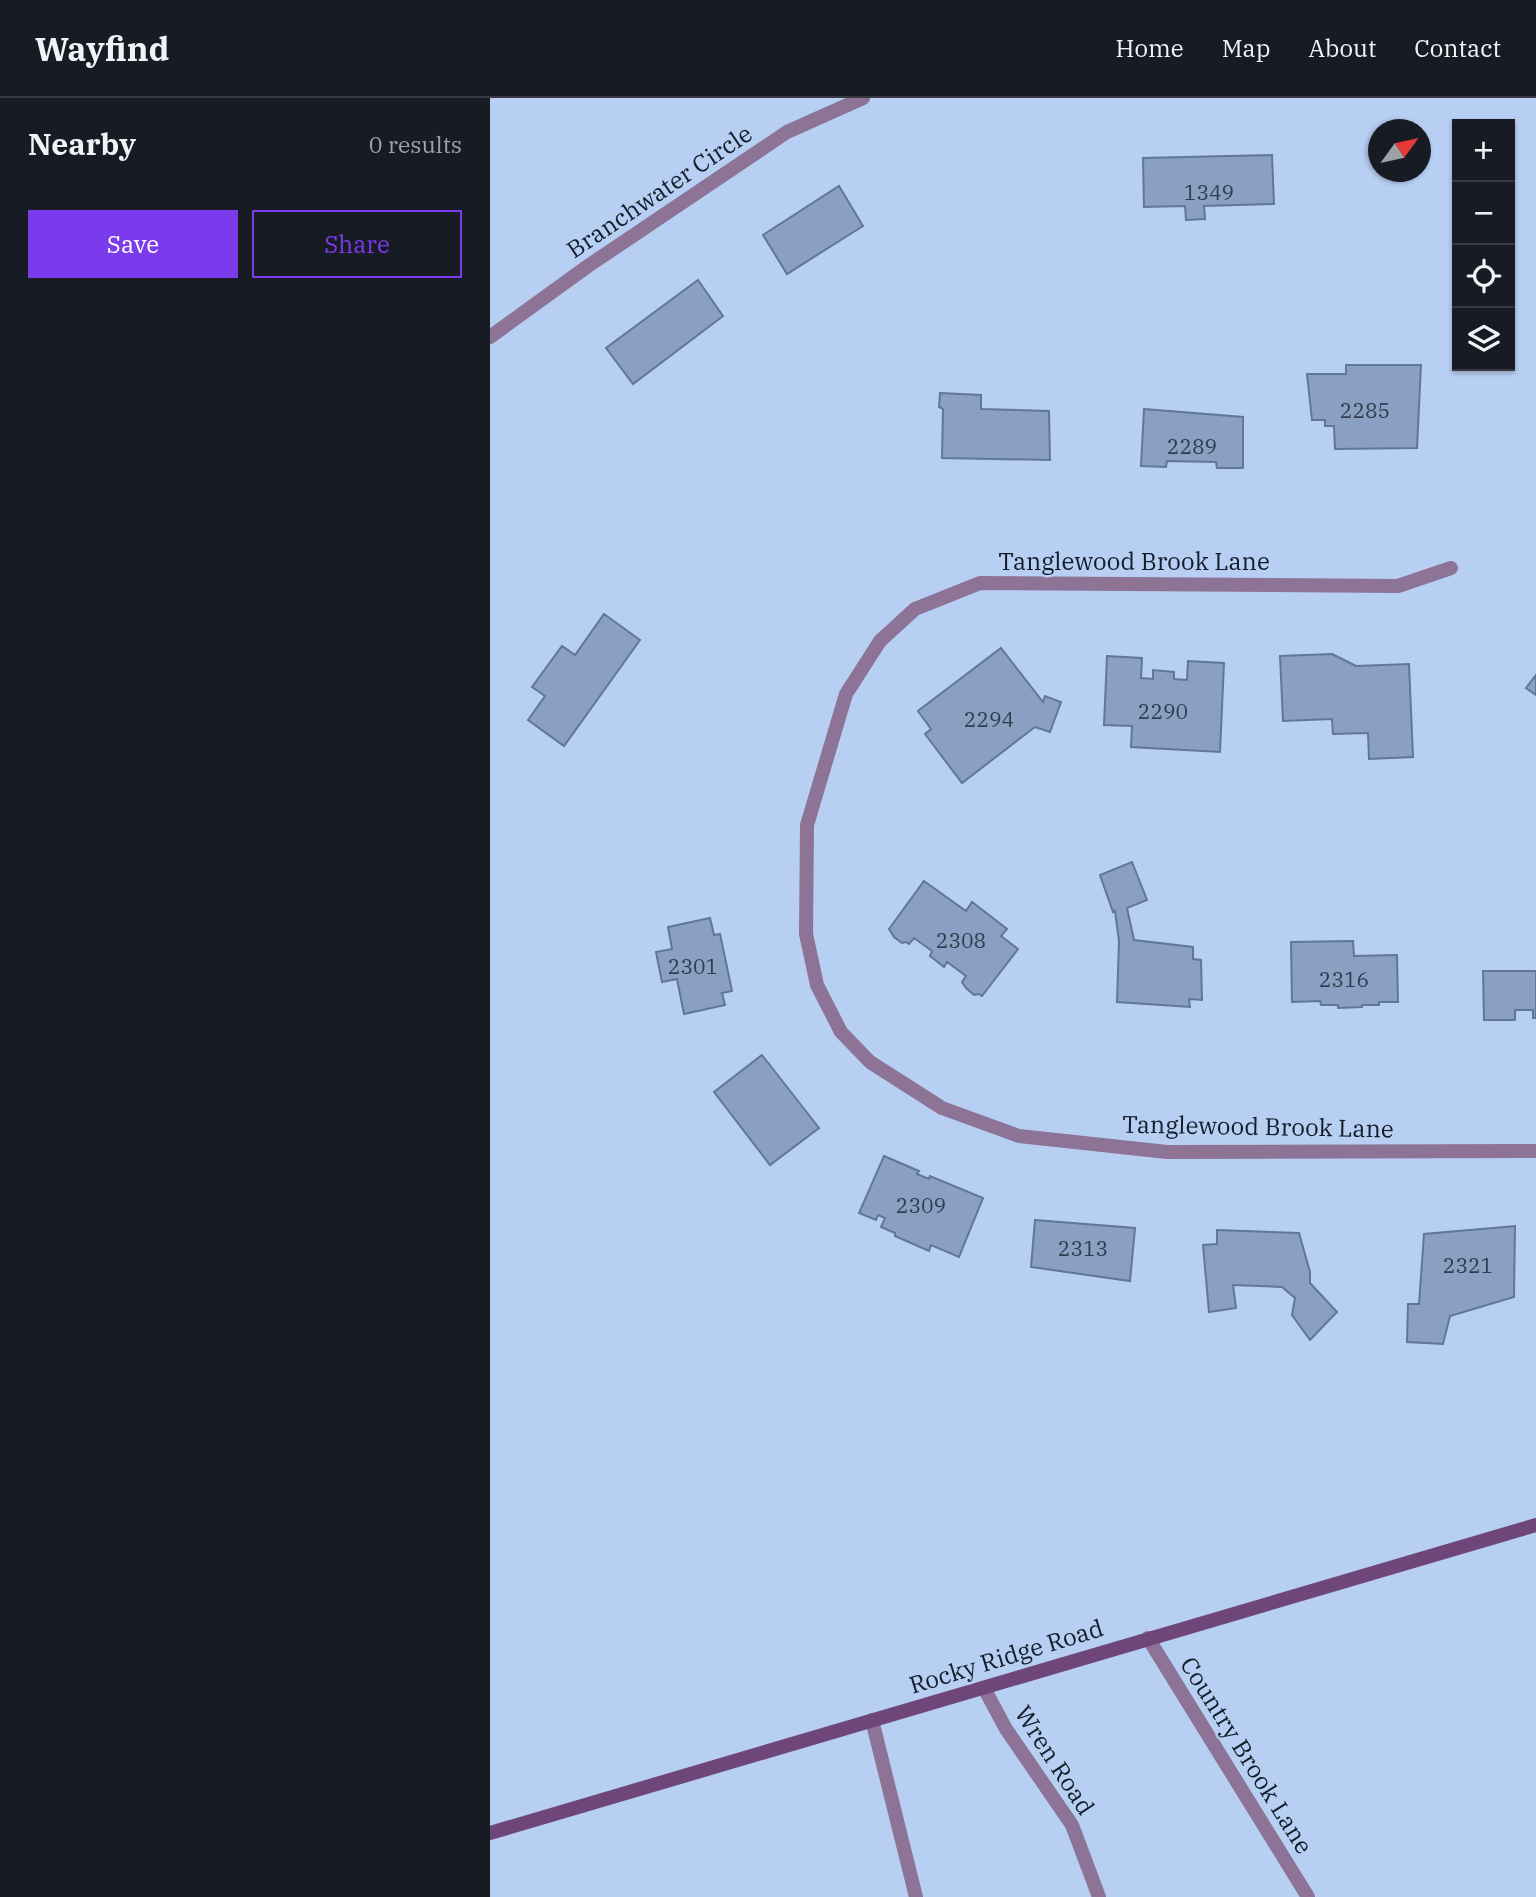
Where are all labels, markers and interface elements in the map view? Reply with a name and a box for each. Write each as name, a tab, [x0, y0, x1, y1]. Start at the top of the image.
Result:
text: Wayfind	[35, 27, 169, 70]
text: Home	[1116, 32, 1184, 64]
text: Map	[1222, 32, 1270, 64]
text: About	[1308, 32, 1376, 64]
text: Contact	[1414, 32, 1501, 64]
street label: Branchwater Circle	[560, 117, 758, 265]
north arrow	[1368, 119, 1431, 182]
map controls	[1452, 119, 1515, 371]
button: +	[1452, 119, 1515, 182]
text: Nearby	[28, 124, 136, 163]
text: 0 results	[369, 129, 462, 159]
house number: 1349	[1184, 178, 1234, 206]
button: −	[1452, 182, 1515, 245]
button: Save	[28, 210, 238, 278]
button: Share	[252, 210, 462, 278]
button: locate	[1452, 245, 1515, 308]
button: layers	[1452, 308, 1515, 371]
house number: 2285	[1340, 396, 1390, 424]
house number: 2289	[1167, 432, 1217, 460]
street label: Tanglewood Brook Lane	[998, 545, 1270, 577]
house number: 2290	[1138, 697, 1188, 725]
house number: 2294	[964, 705, 1014, 733]
house number: 2308	[936, 926, 986, 954]
house number: 2301	[668, 952, 718, 980]
house number: 2316	[1319, 965, 1369, 993]
street label: Tanglewood Brook Lane	[1122, 1108, 1394, 1144]
house number: 2309	[896, 1191, 946, 1219]
house number: 2313	[1058, 1234, 1108, 1262]
house number: 2321	[1443, 1251, 1493, 1279]
street label: Rocky Ridge Road	[905, 1611, 1107, 1701]
street label: Country Brook Lane	[1173, 1650, 1321, 1860]
street label: Wren Road	[1008, 1699, 1102, 1821]

